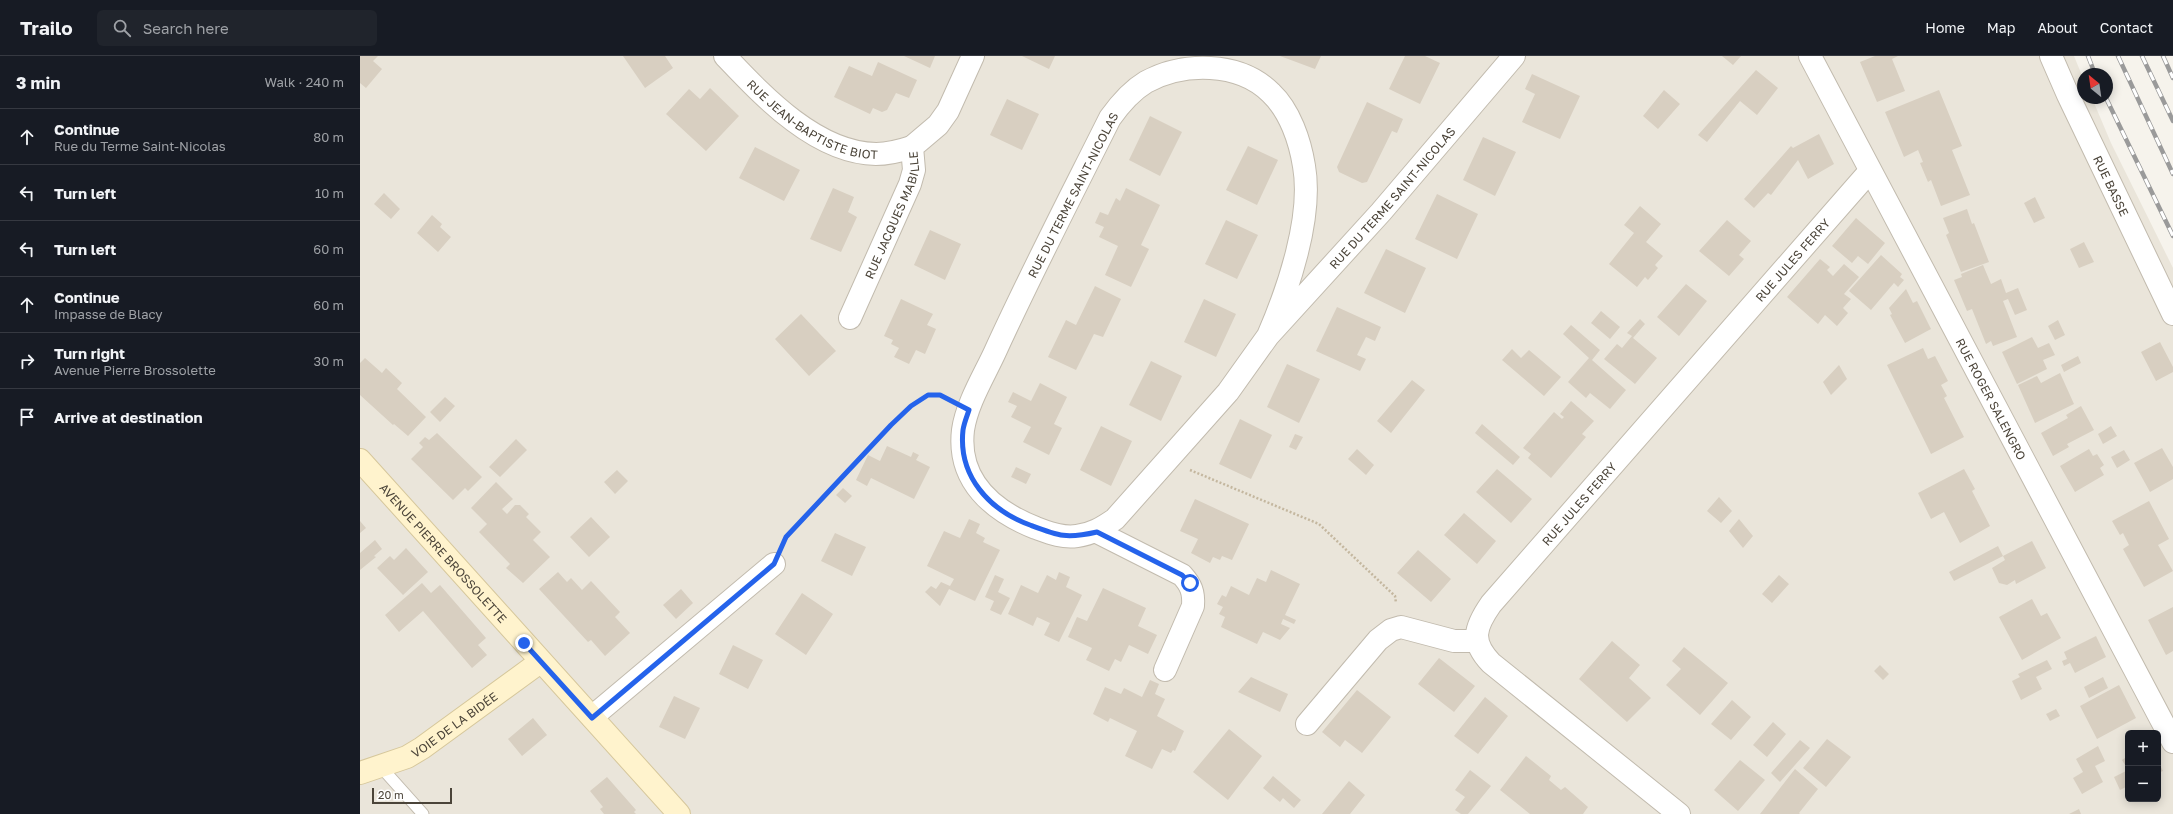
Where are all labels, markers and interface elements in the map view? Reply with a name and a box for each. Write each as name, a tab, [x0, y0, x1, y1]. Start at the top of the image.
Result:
search box	[97, 10, 377, 46]
text: Trailo	[20, 16, 73, 39]
icon: search	[111, 17, 133, 39]
text: Search here	[143, 19, 229, 37]
text: Home	[1925, 19, 1965, 36]
text: Map	[1987, 19, 2015, 36]
text: About	[2037, 19, 2078, 36]
text: Contact	[2100, 19, 2153, 36]
north arrow	[2077, 68, 2113, 104]
text: 3 min	[16, 72, 60, 93]
text: Walk · 240 m	[265, 74, 344, 90]
street label: RUE JEAN-BAPTISTE BIOT	[744, 76, 879, 162]
street label: RUE DU TERME SAINT-NICOLAS	[1025, 109, 1122, 280]
text: Continue	[54, 120, 120, 138]
street label: RUE DU TERME SAINT-NICOLAS	[1326, 123, 1458, 272]
icon: ahead	[16, 126, 38, 148]
text: 80 m	[313, 129, 344, 145]
text: Rue du Terme Saint-Nicolas	[54, 138, 226, 154]
street label: RUE JACQUES MABILLE	[861, 151, 922, 281]
street label: RUE BASSE	[2090, 153, 2132, 218]
icon: left	[16, 182, 38, 204]
text: Turn left	[54, 184, 116, 202]
text: 10 m	[315, 185, 344, 201]
street label: RUE JULES FERRY	[1752, 215, 1833, 305]
icon: left	[16, 238, 38, 260]
text: Turn left	[54, 240, 116, 258]
text: 60 m	[313, 241, 344, 257]
text: Continue	[54, 288, 120, 306]
icon: ahead	[16, 294, 38, 316]
text: 60 m	[313, 297, 344, 313]
text: Impasse de Blacy	[54, 306, 163, 322]
street label: RUE ROGER SALENGRO	[1953, 335, 2030, 462]
text: Turn right	[54, 344, 125, 362]
icon: right	[16, 350, 38, 372]
text: 30 m	[314, 353, 344, 369]
text: Avenue Pierre Brossolette	[54, 362, 216, 378]
icon: arrive	[16, 406, 38, 428]
text: Arrive at destination	[54, 408, 203, 426]
street label: RUE JULES FERRY	[1538, 459, 1619, 548]
street label: AVENUE PIERRE BROSSOLETTE	[377, 480, 510, 626]
route start	[1181, 574, 1199, 592]
route end	[515, 634, 533, 652]
street label: VOIE DE LA BIDÉE	[408, 688, 500, 760]
map controls	[2125, 730, 2161, 802]
button: +	[2125, 730, 2161, 766]
button: −	[2125, 766, 2161, 802]
scale bar	[372, 786, 452, 805]
text: 20 m	[378, 788, 404, 801]

